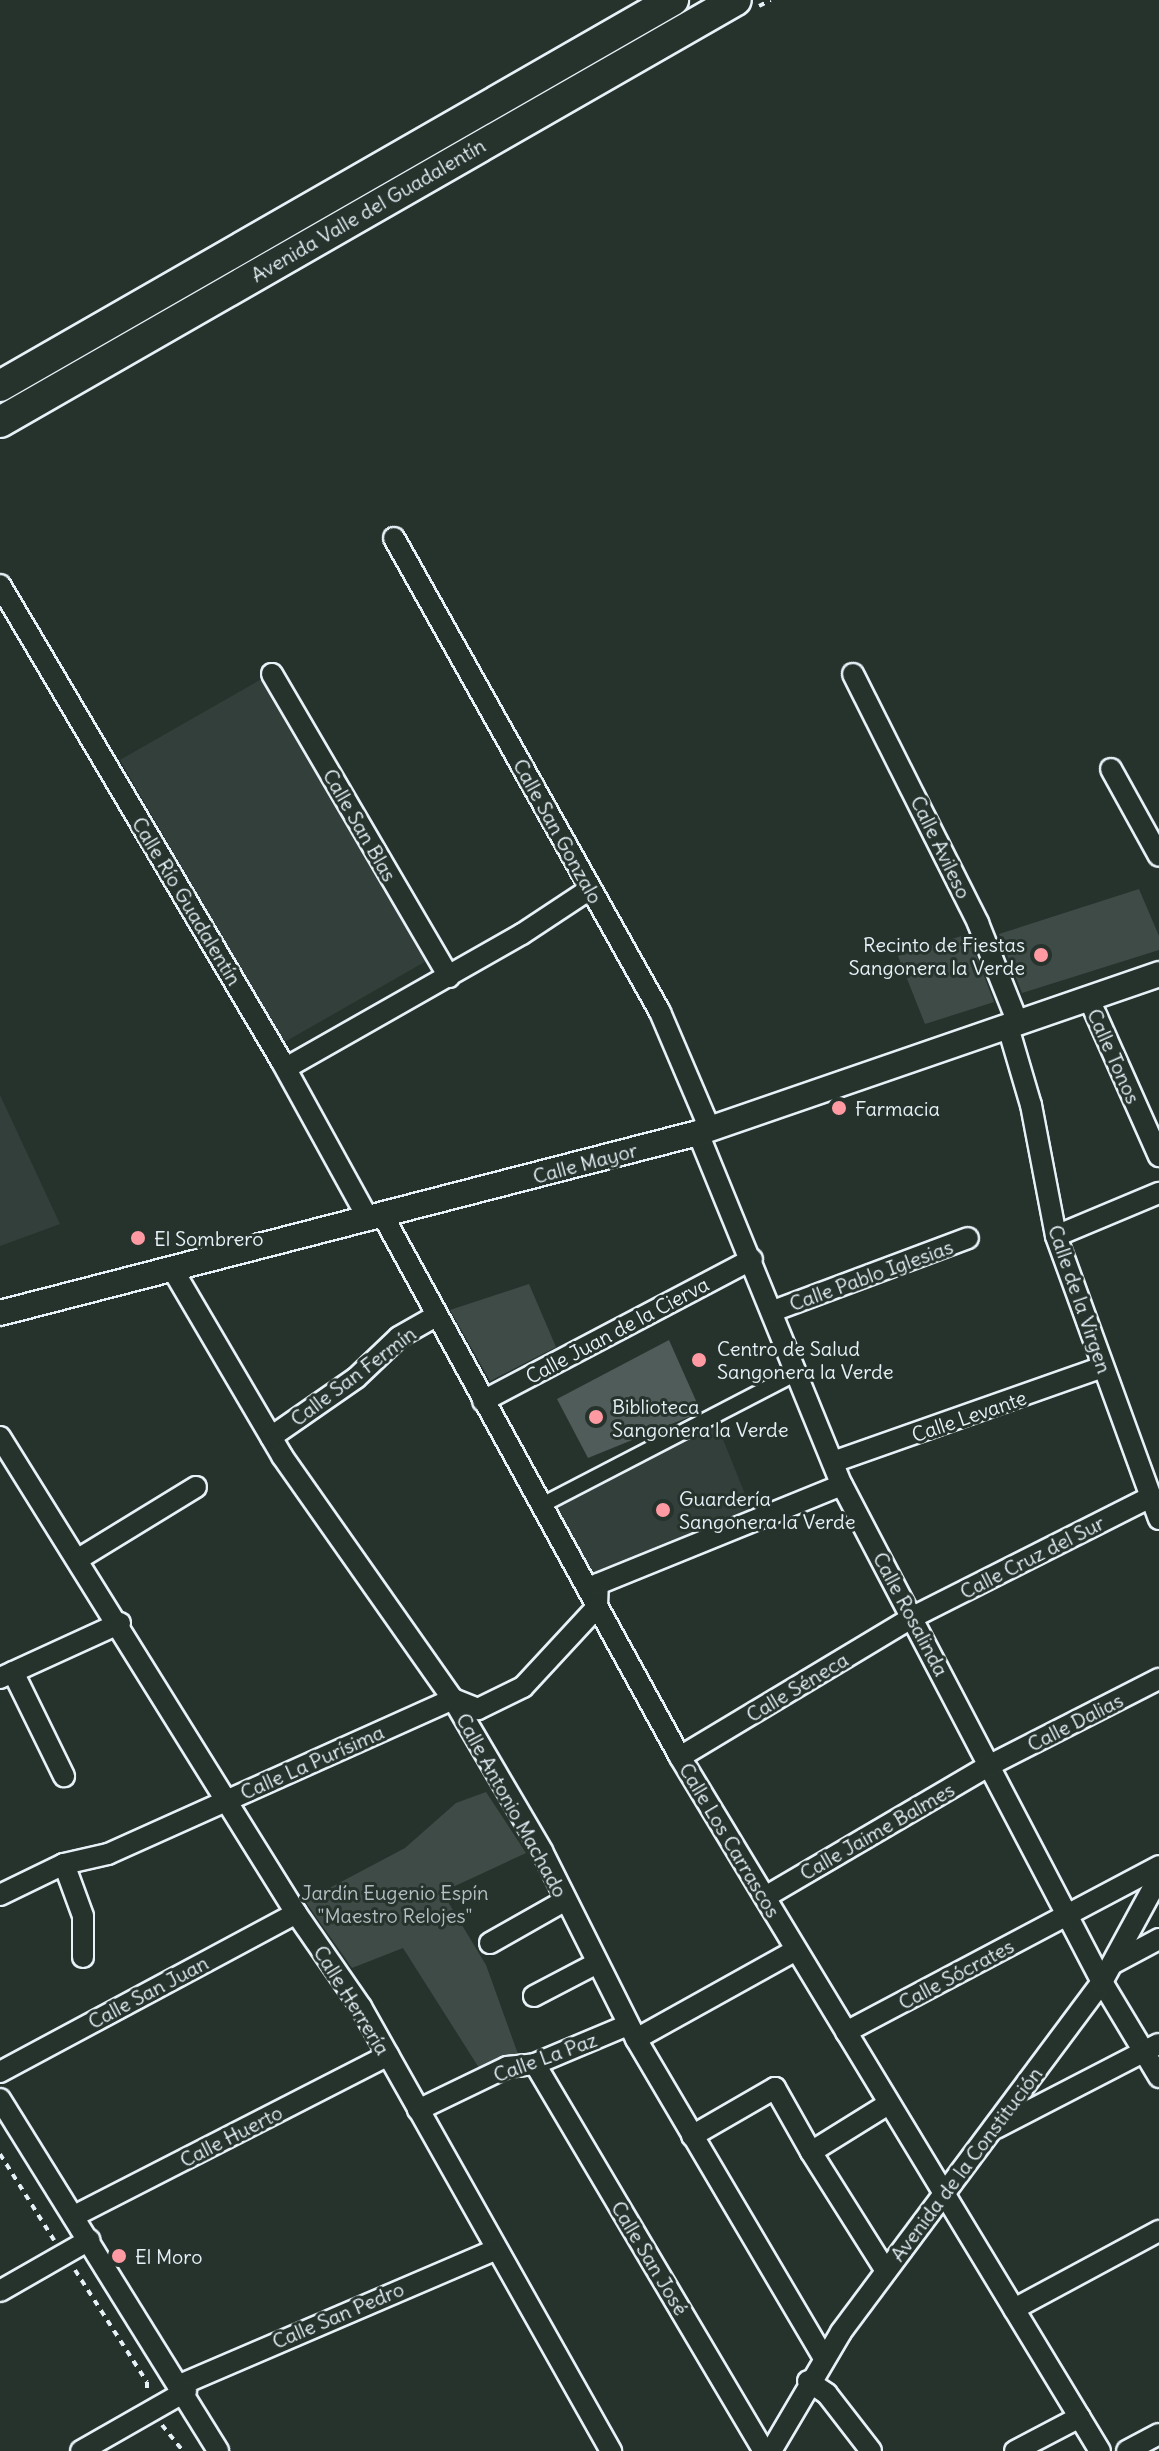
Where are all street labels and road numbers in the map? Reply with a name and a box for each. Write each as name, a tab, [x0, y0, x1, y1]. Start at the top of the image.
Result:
street label: Avenida Valle del Guadalentín	[247, 133, 489, 287]
street label: Calle San Gonzalo	[508, 755, 608, 907]
street label: Calle San Blas	[318, 764, 402, 886]
street label: Calle Avileso	[906, 792, 976, 902]
street label: Calle Río Guadalentín	[127, 812, 247, 990]
street label: Calle Tonos	[1082, 1005, 1146, 1107]
street label: Calle Mayor	[530, 1138, 640, 1188]
street label: Calle de la Virgen	[1043, 1222, 1117, 1376]
street label: Calle Pablo Iglesias	[786, 1234, 956, 1316]
street label: Calle Juan de la Cierva	[521, 1272, 713, 1388]
street label: Calle San Fermín	[286, 1321, 420, 1431]
street label: Calle Levante	[909, 1385, 1029, 1447]
street label: Calle Cruz del Sur	[956, 1510, 1108, 1604]
street label: Calle Rosalinda	[868, 1548, 954, 1680]
street label: Calle Séneca	[742, 1647, 852, 1727]
street label: Calle Dalias	[1023, 1688, 1127, 1756]
street label: Calle Antonio Machado	[451, 1709, 573, 1901]
street label: Calle La Purísima	[236, 1720, 388, 1804]
street label: Calle Los Carrascos	[674, 1758, 786, 1922]
street label: Calle Jaime Balmes	[795, 1777, 959, 1885]
street label: Calle Sócrates	[894, 1934, 1018, 2014]
street label: Calle Herrería	[309, 1941, 395, 2059]
street label: Calle San Juan	[84, 1950, 212, 2034]
street label: Calle La Paz	[490, 2027, 600, 2087]
street label: Avenida de la Constitución	[885, 2062, 1047, 2266]
street label: Calle Huerto	[176, 2100, 286, 2172]
street label: Calle San José	[606, 2197, 694, 2319]
street label: Calle San Pedro	[268, 2276, 408, 2354]

